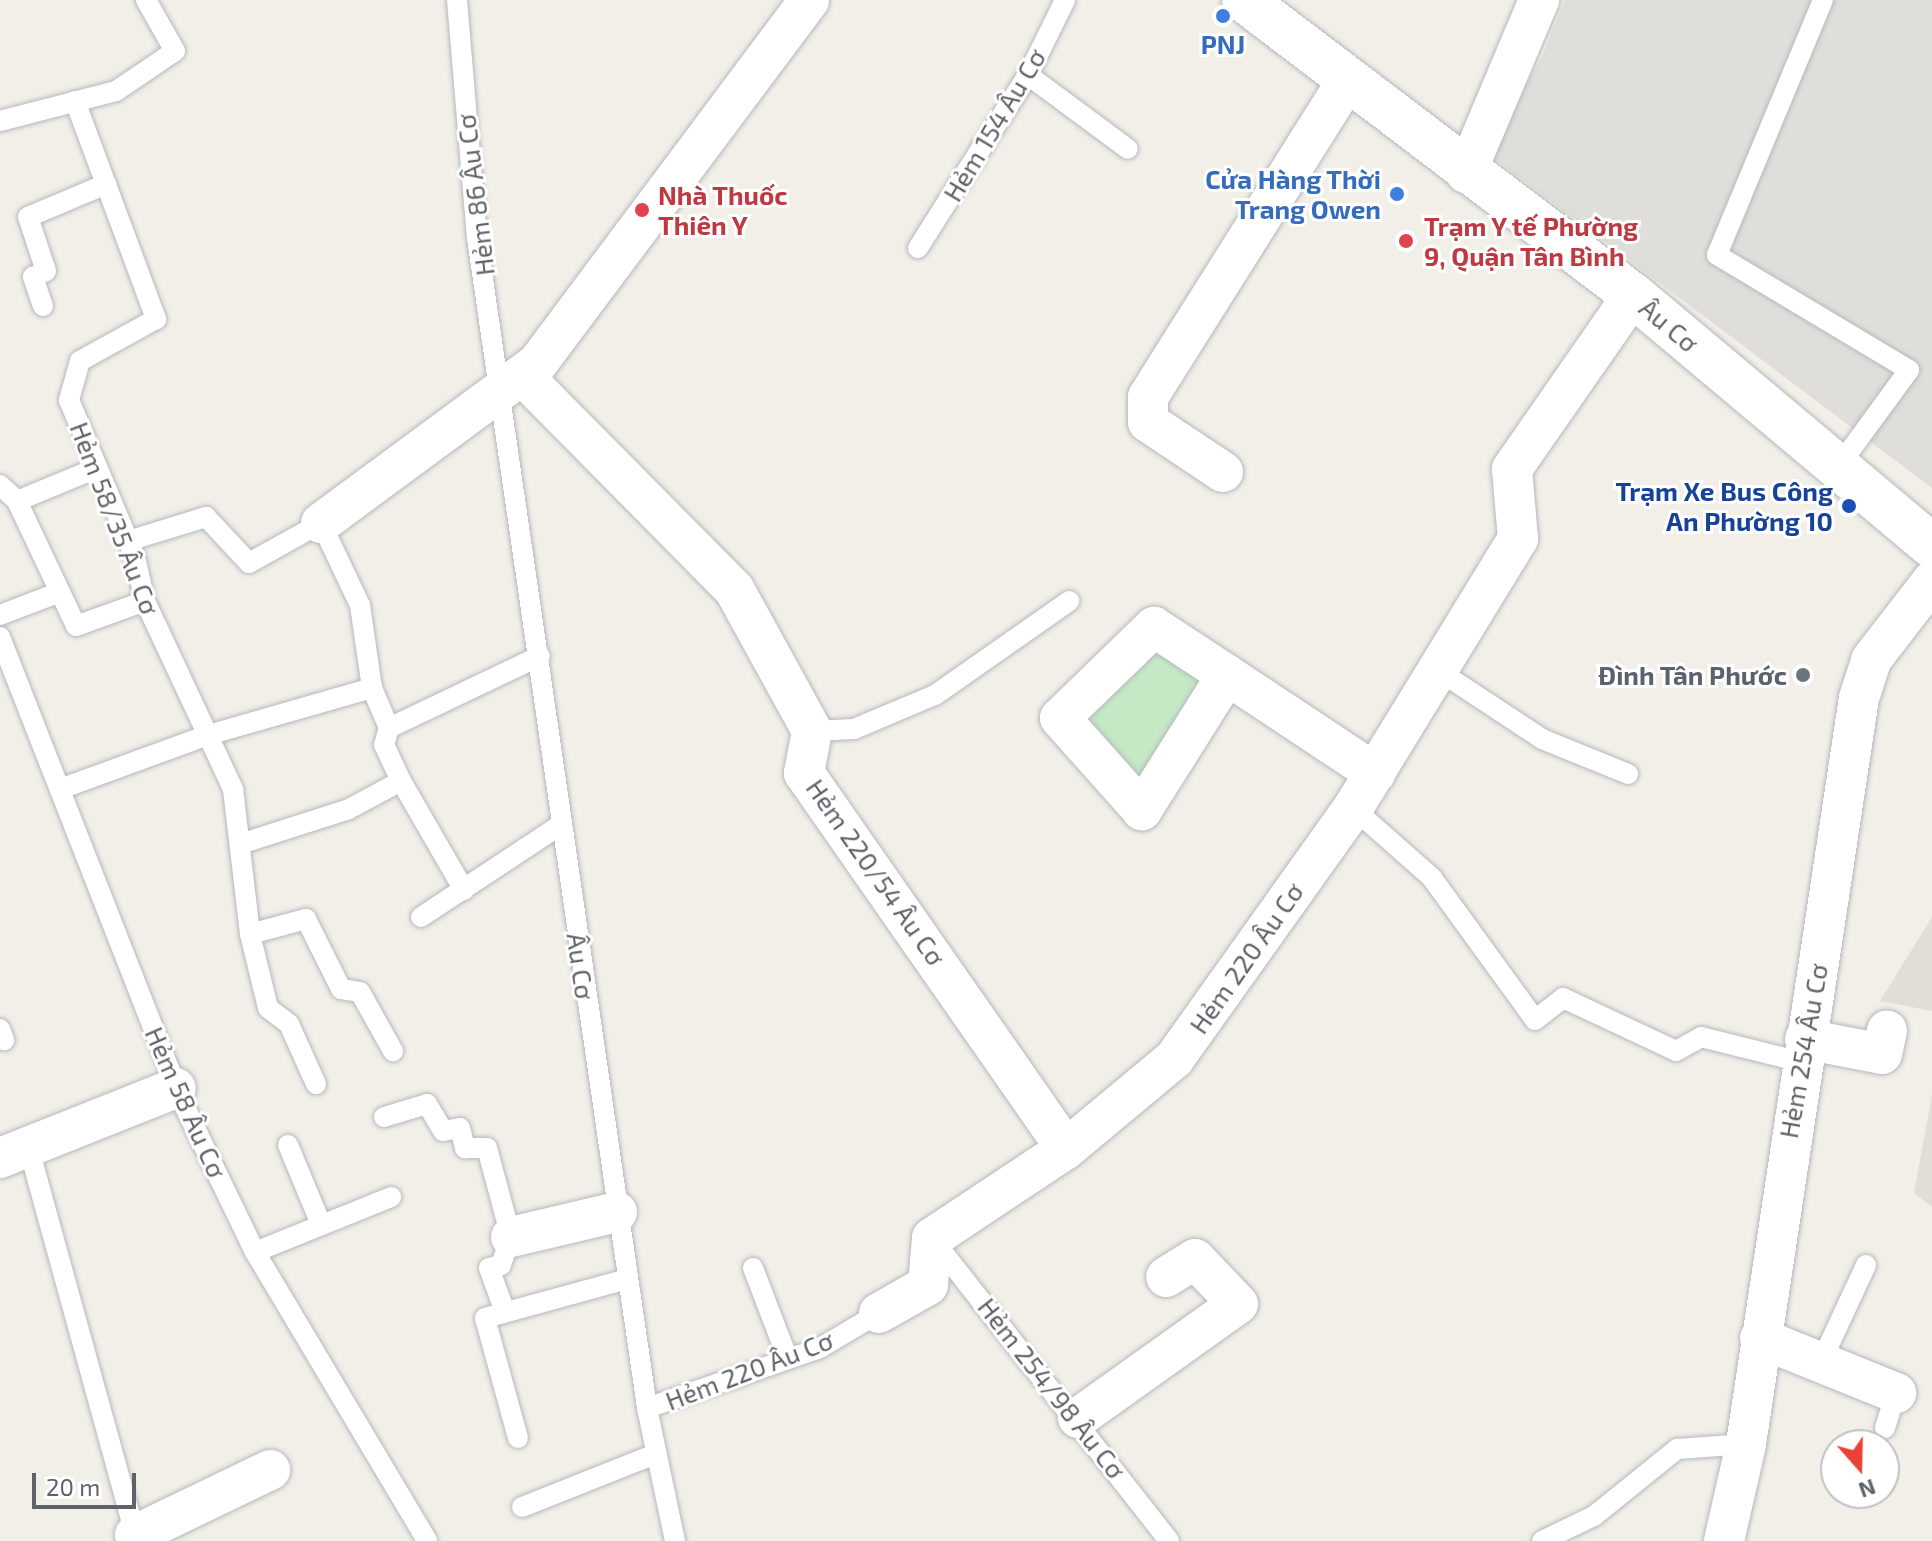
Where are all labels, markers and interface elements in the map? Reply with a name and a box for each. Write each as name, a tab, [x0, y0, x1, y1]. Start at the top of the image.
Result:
marker: PNJ	[1214, 7, 1232, 25]
place label: PNJ	[1201, 28, 1245, 60]
street label: Hẻm 154 Âu Cơ	[936, 43, 1052, 207]
street label: Hẻm 86 Âu Cơ	[450, 112, 500, 278]
place label: Cửa Hàng Thời Trang Owen	[1205, 163, 1381, 224]
place label: Nhà Thuốc Thiên Y	[658, 179, 788, 240]
marker: Cửa Hàng Thời Trang Owen	[1388, 185, 1406, 203]
marker: Nhà Thuốc Thiên Y	[633, 201, 651, 219]
place label: Trạm Y tế Phường 9, Quận Tân Bình	[1424, 210, 1640, 272]
marker: Trạm Y tế Phường 9, Quận Tân Bình	[1395, 230, 1417, 252]
street label: Âu Cơ	[1633, 292, 1705, 358]
street label: Hẻm 58/35 Âu Cơ	[64, 417, 166, 619]
place label: Trạm Xe Bus Công An Phường 10	[1615, 475, 1833, 536]
marker: Trạm Xe Bus Công An Phường 10	[1840, 497, 1858, 515]
place label: Đình Tân Phước	[1598, 659, 1787, 691]
marker: Đình Tân Phước	[1794, 666, 1812, 684]
street label: Hẻm 220/54 Âu Cơ	[800, 773, 952, 971]
street label: Hẻm 220 Âu Cơ	[1182, 876, 1310, 1040]
street label: Âu Cơ	[561, 931, 601, 1001]
street label: Hẻm 254 Âu Cơ	[1772, 961, 1834, 1141]
street label: Hẻm 58 Âu Cơ	[139, 1022, 233, 1182]
street label: Hẻm 254/98 Âu Cơ	[972, 1291, 1132, 1485]
street label: Hẻm 220 Âu Cơ	[661, 1324, 837, 1416]
north arrow	[1820, 1429, 1900, 1509]
scale bar	[36, 1457, 140, 1507]
text: 20 m	[46, 1472, 100, 1501]
text: N	[1856, 1475, 1879, 1505]

